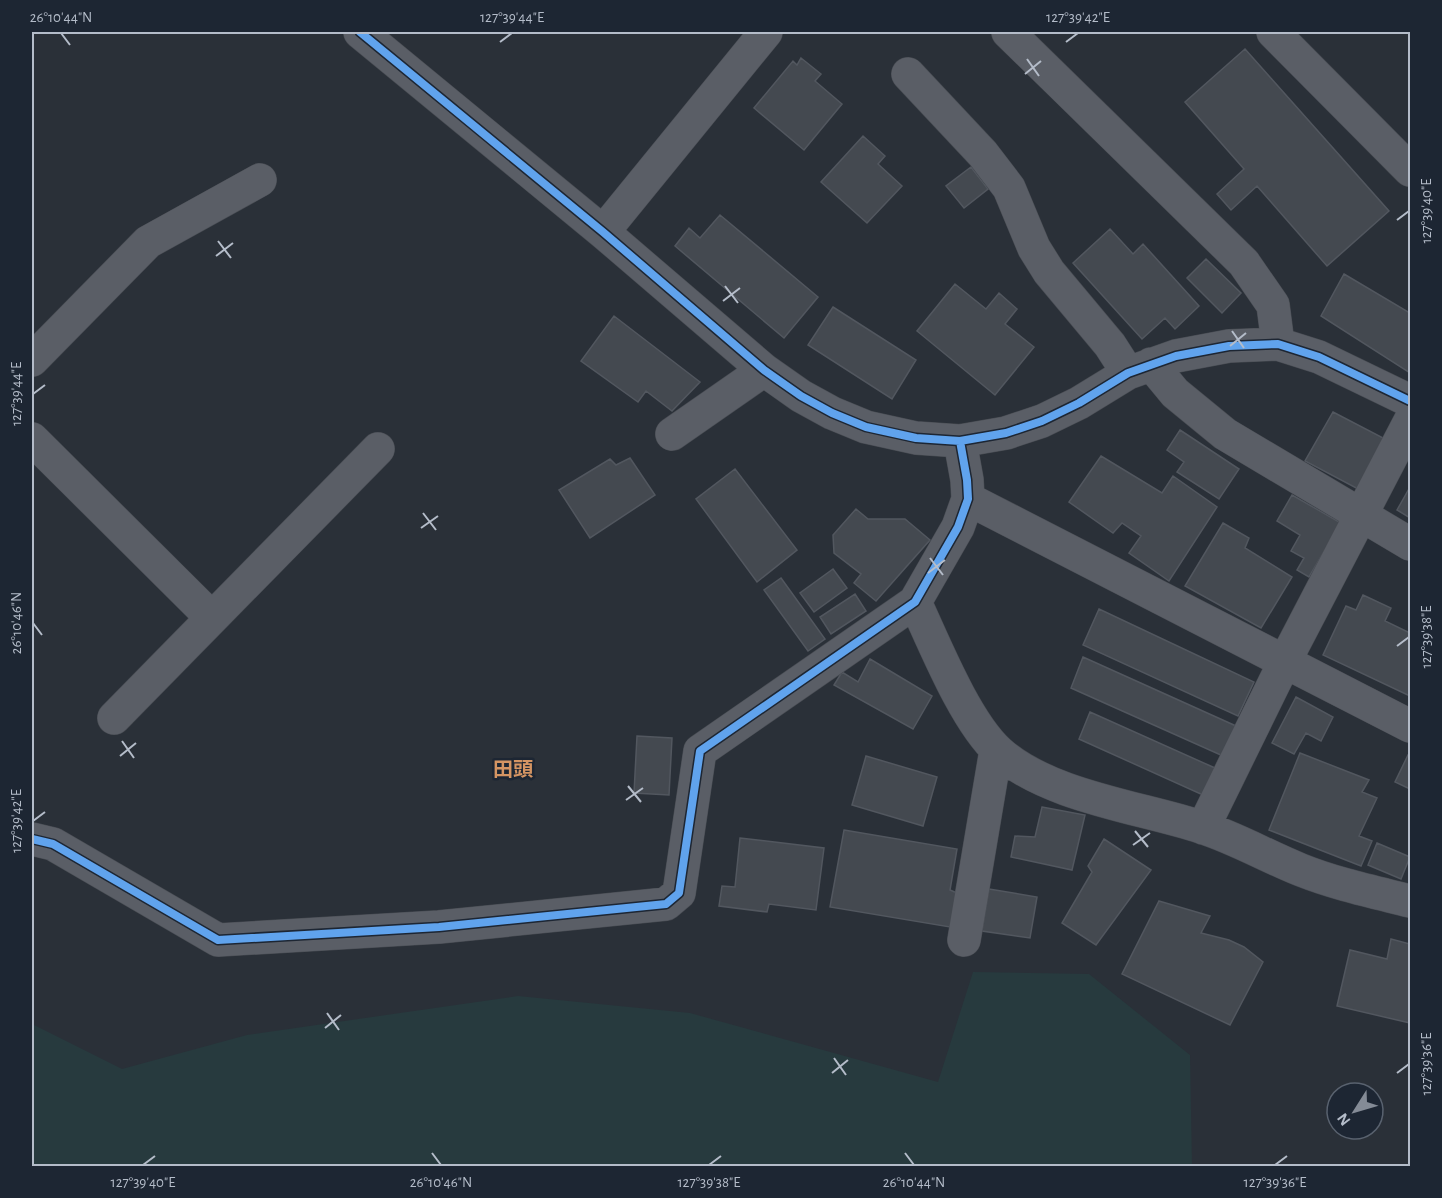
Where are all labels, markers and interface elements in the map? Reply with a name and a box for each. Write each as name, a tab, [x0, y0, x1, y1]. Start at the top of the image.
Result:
text: 26°10'44"N	[30, 10, 92, 25]
text: 127°39'44"E	[480, 10, 544, 25]
text: 127°39'42"E	[1046, 10, 1110, 25]
text: 127°39'40"E	[1419, 179, 1434, 243]
text: 127°39'44"E	[9, 362, 24, 426]
text: 26°10'46"N	[9, 592, 24, 654]
text: 127°39'38"E	[1419, 605, 1434, 669]
district label: 田頭	[493, 760, 533, 780]
text: 127°39'42"E	[9, 789, 24, 853]
text: 127°39'36"E	[1419, 1032, 1434, 1096]
north arrow	[1325, 1081, 1385, 1141]
text: N	[1334, 1110, 1354, 1129]
text: 127°39'40"E	[111, 1175, 175, 1190]
text: 26°10'46"N	[410, 1175, 472, 1190]
text: 127°39'38"E	[677, 1175, 741, 1190]
text: 26°10'44"N	[883, 1175, 945, 1190]
text: 127°39'36"E	[1243, 1175, 1307, 1190]

